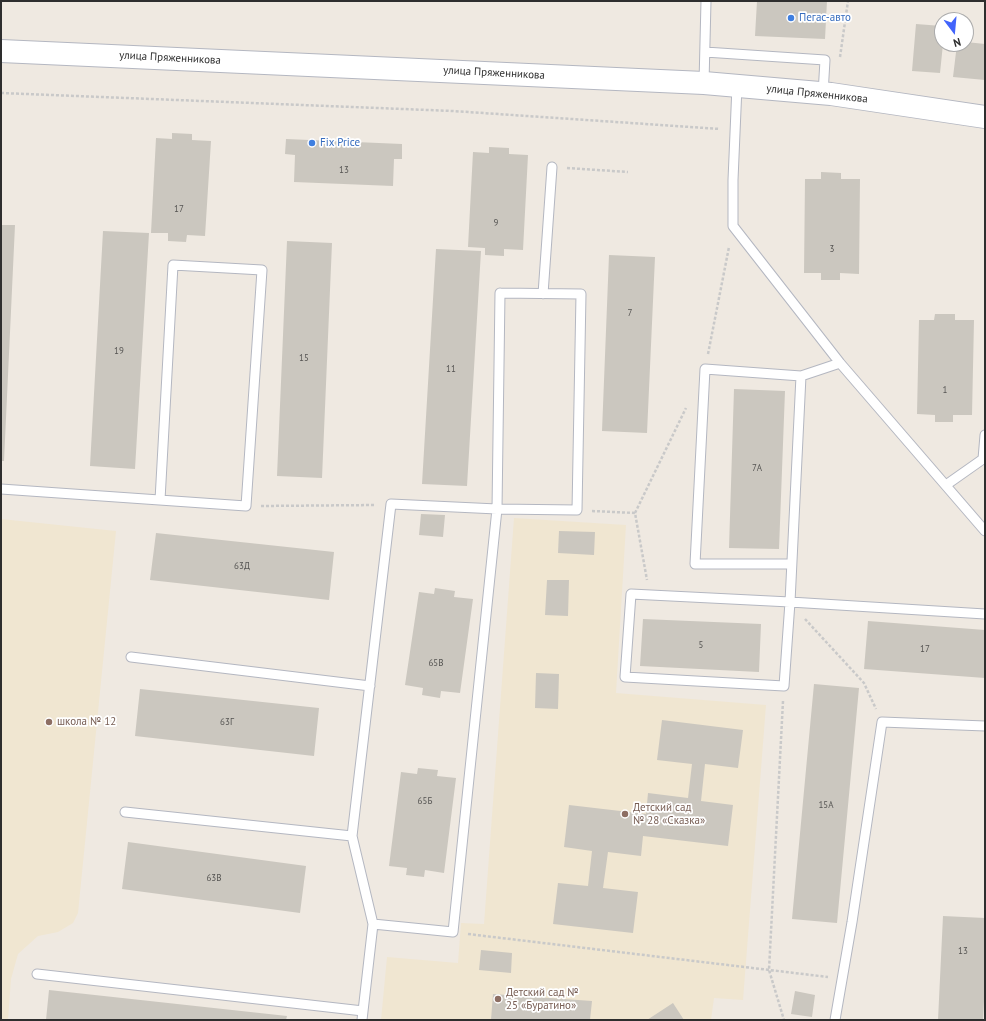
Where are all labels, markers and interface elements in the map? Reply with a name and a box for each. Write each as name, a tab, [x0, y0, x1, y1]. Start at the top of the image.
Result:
place label: Пегас-авто	[799, 11, 851, 25]
north arrow	[934, 12, 974, 52]
marker: Пегас-авто	[786, 13, 796, 23]
text: N	[952, 35, 962, 50]
street label: улица Пряженникова	[119, 49, 221, 67]
street label: улица Пряженникова	[443, 64, 545, 82]
street label: улица Пряженникова	[766, 82, 868, 106]
place label: Fix Price	[320, 136, 360, 150]
marker: Fix Price	[307, 138, 317, 148]
house number: 13	[339, 165, 349, 175]
house number: 17	[174, 204, 184, 214]
house number: 9	[494, 218, 498, 228]
house number: 3	[830, 244, 834, 254]
house number: 7	[628, 308, 632, 318]
house number: 19	[114, 346, 124, 356]
house number: 15	[299, 353, 309, 363]
house number: 11	[446, 364, 456, 374]
house number: 1	[943, 385, 947, 395]
house number: 7А	[752, 463, 762, 473]
house number: 63Д	[234, 561, 250, 571]
house number: 5	[699, 640, 703, 650]
house number: 17	[920, 644, 930, 654]
house number: 65В	[428, 658, 444, 668]
place label: школа № 12	[57, 715, 116, 729]
marker: школа № 12	[44, 717, 54, 727]
house number: 63Г	[220, 717, 234, 727]
house number: 65Б	[418, 796, 432, 806]
house number: 15А	[818, 800, 834, 810]
place label: Детский сад № 28 «Сказка»	[633, 801, 705, 827]
marker: Детский сад № 28 «Сказка»	[620, 809, 630, 819]
house number: 63В	[206, 873, 222, 883]
house number: 13	[958, 946, 968, 956]
place label: Детский сад № 25 «Буратино»	[506, 986, 579, 1012]
marker: Детский сад № 25 «Буратино»	[493, 994, 503, 1004]

